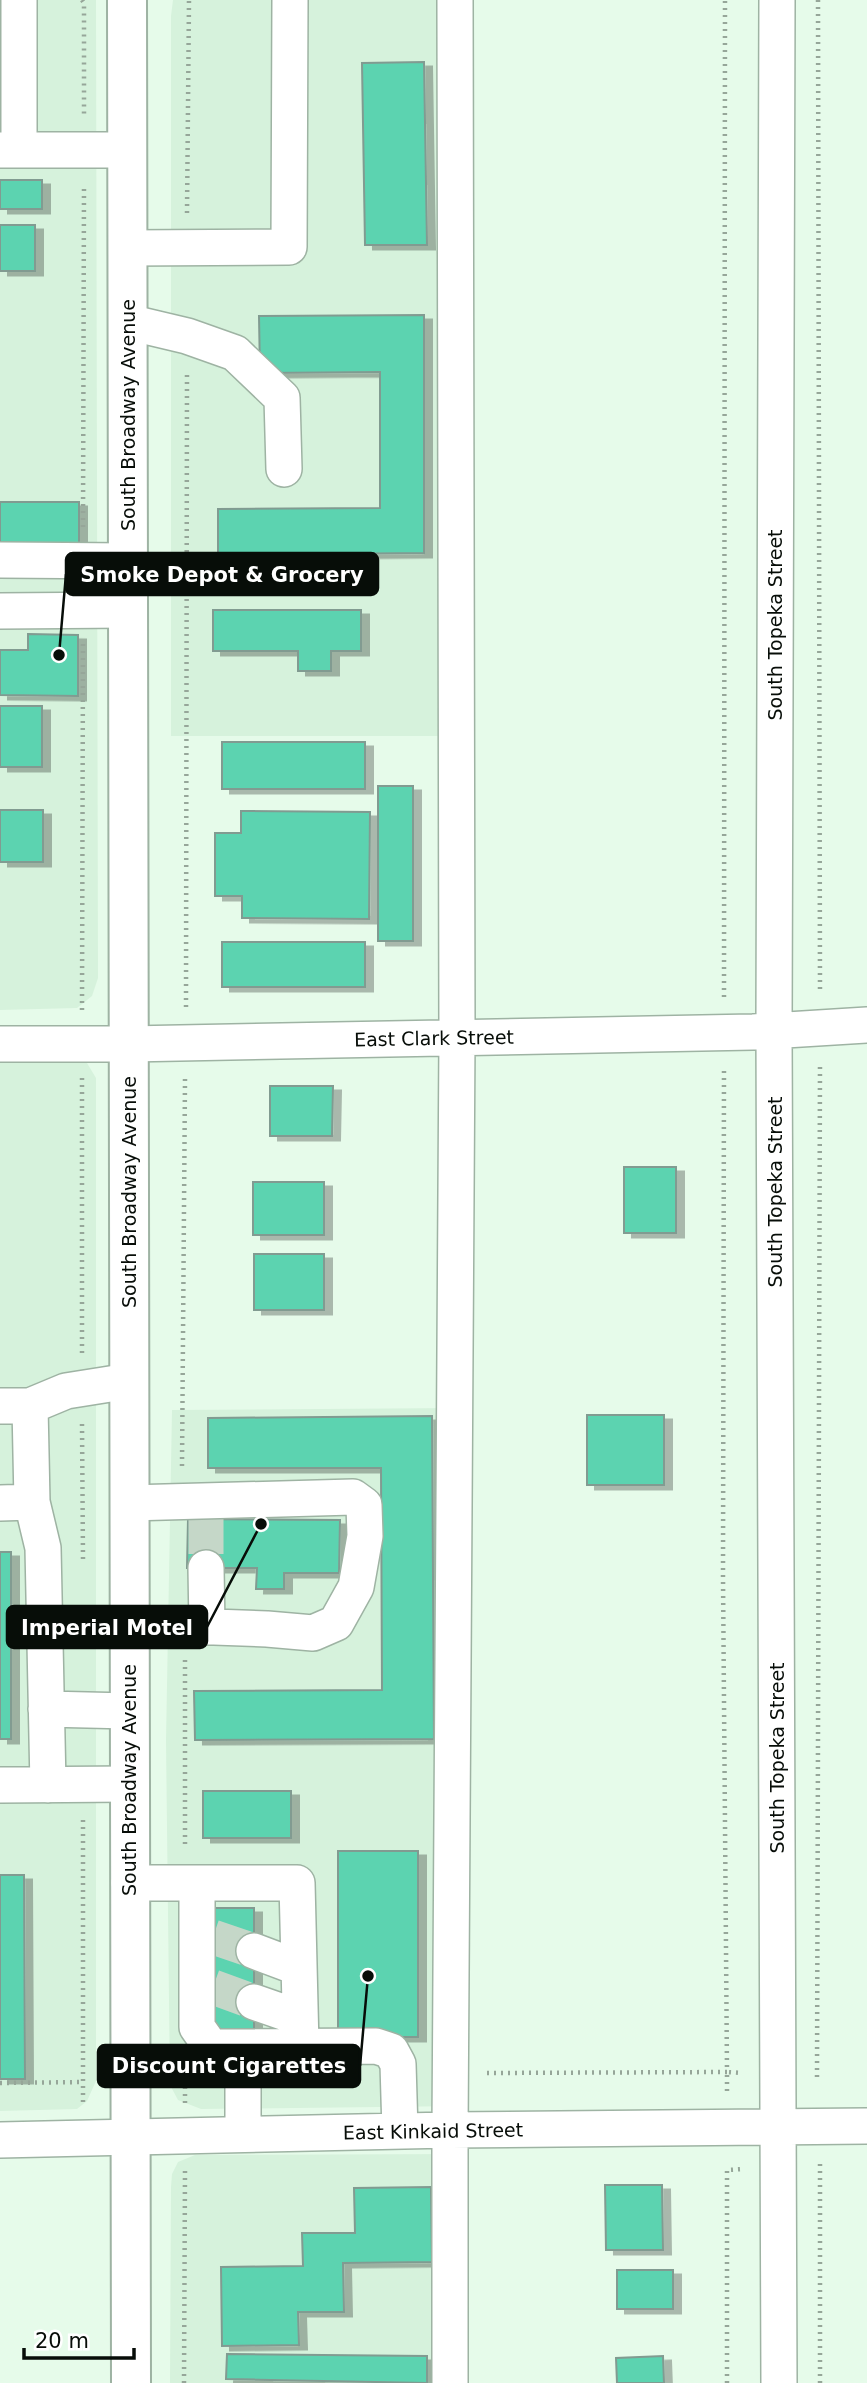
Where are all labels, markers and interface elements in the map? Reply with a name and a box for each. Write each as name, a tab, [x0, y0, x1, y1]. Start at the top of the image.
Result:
street label: South Broadway Avenue	[117, 299, 139, 531]
street label: South Topeka Street	[764, 529, 786, 721]
callout: Smoke Depot & Grocery	[66, 553, 378, 595]
text: Smoke Depot & Grocery	[80, 563, 364, 587]
street label: East Clark Street	[354, 1026, 514, 1050]
street label: South Broadway Avenue	[118, 1076, 140, 1308]
street label: South Topeka Street	[764, 1096, 786, 1288]
callout: Imperial Motel	[7, 1606, 207, 1648]
text: Imperial Motel	[21, 1616, 193, 1640]
street label: South Topeka Street	[766, 1662, 788, 1854]
street label: South Broadway Avenue	[118, 1664, 140, 1896]
callout: Discount Cigarettes	[98, 2045, 360, 2087]
text: Discount Cigarettes	[112, 2054, 346, 2078]
street label: East Kinkaid Street	[343, 2118, 523, 2144]
scale bar	[24, 2316, 135, 2360]
text: 20 m	[35, 2329, 89, 2353]

